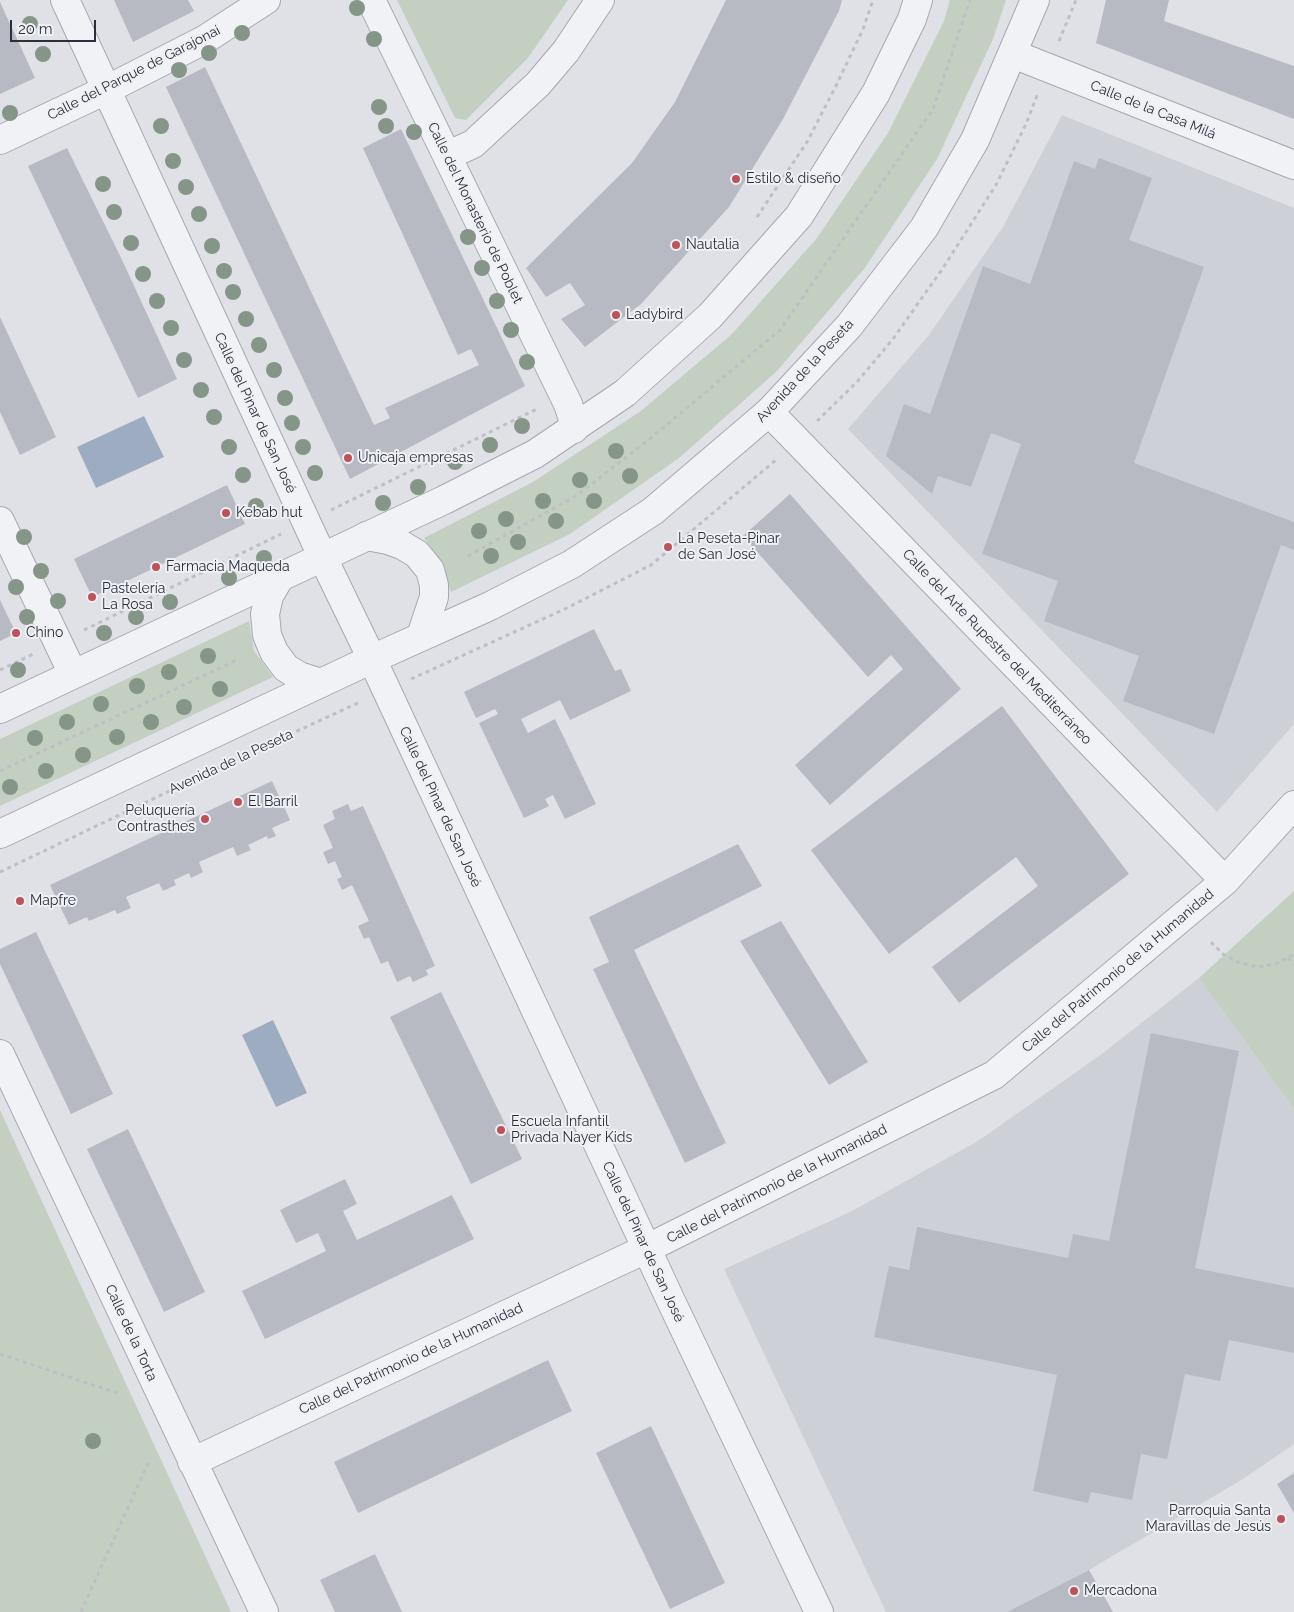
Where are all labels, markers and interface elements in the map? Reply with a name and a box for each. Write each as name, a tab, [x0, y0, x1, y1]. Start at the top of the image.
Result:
scale bar	[12, 10, 99, 42]
text: 20 m	[18, 20, 53, 38]
street label: Calle del Parque de Garajonai	[45, 22, 223, 124]
street label: Calle de la Casa Milá	[1088, 77, 1218, 143]
street label: Calle del Monasterio de Poblet	[424, 120, 526, 306]
place label: Estilo & diseño	[746, 171, 841, 187]
marker: Estilo & diseño	[730, 173, 742, 185]
place label: Nautalia	[686, 237, 739, 253]
marker: Nautalia	[670, 239, 682, 251]
place label: Ladybird	[626, 307, 683, 323]
marker: Ladybird	[610, 309, 622, 321]
street label: Avenida de la Peseta	[753, 316, 857, 426]
street label: Calle del Pinar de San José	[210, 330, 300, 496]
place label: Unicaja empresas	[358, 450, 473, 466]
marker: Unicaja empresas	[342, 452, 354, 464]
place label: Kebab hut	[236, 505, 302, 521]
marker: Kebab hut	[220, 507, 232, 519]
place label: La Peseta-Pinar de San José	[678, 531, 780, 564]
marker: La Peseta-Pinar de San José	[662, 541, 674, 553]
street label: Calle del Arte Rupestre del Mediterráneo	[899, 546, 1095, 748]
place label: Farmacia Maqueda	[166, 559, 290, 575]
marker: Farmacia Maqueda	[150, 561, 162, 573]
place label: Pastelería La Rosa	[102, 581, 165, 614]
marker: Pastelería La Rosa	[86, 591, 98, 603]
place label: Chino	[26, 625, 63, 641]
marker: Chino	[10, 627, 22, 639]
street label: Calle del Pinar de San José	[395, 724, 485, 890]
street label: Avenida de la Peseta	[166, 726, 296, 798]
place label: El Barril	[248, 794, 298, 810]
marker: El Barril	[232, 796, 244, 808]
place label: Peluquería Contrasthes	[117, 803, 195, 836]
marker: Peluquería Contrasthes	[199, 813, 211, 825]
street label: Calle del Patrimonio de la Humanidad	[1019, 886, 1217, 1056]
place label: Mapfre	[30, 893, 76, 909]
marker: Mapfre	[14, 895, 26, 907]
place label: Escuela Infantil Privada Nayer Kids	[511, 1114, 632, 1146]
street label: Calle del Patrimonio de la Humanidad	[664, 1121, 890, 1247]
marker: Escuela Infantil Privada Nayer Kids	[495, 1124, 507, 1136]
street label: Calle del Pinar de San José	[598, 1159, 688, 1325]
street label: Calle de la Torta	[101, 1282, 161, 1384]
street label: Calle del Patrimonio de la Humanidad	[296, 1300, 526, 1418]
place label: Parroquia Santa Maravillas de Jesús	[1146, 1503, 1271, 1535]
marker: Parroquia Santa Maravillas de Jesús	[1275, 1513, 1287, 1525]
place label: Mercadona	[1084, 1583, 1157, 1599]
marker: Mercadona	[1068, 1585, 1080, 1597]

